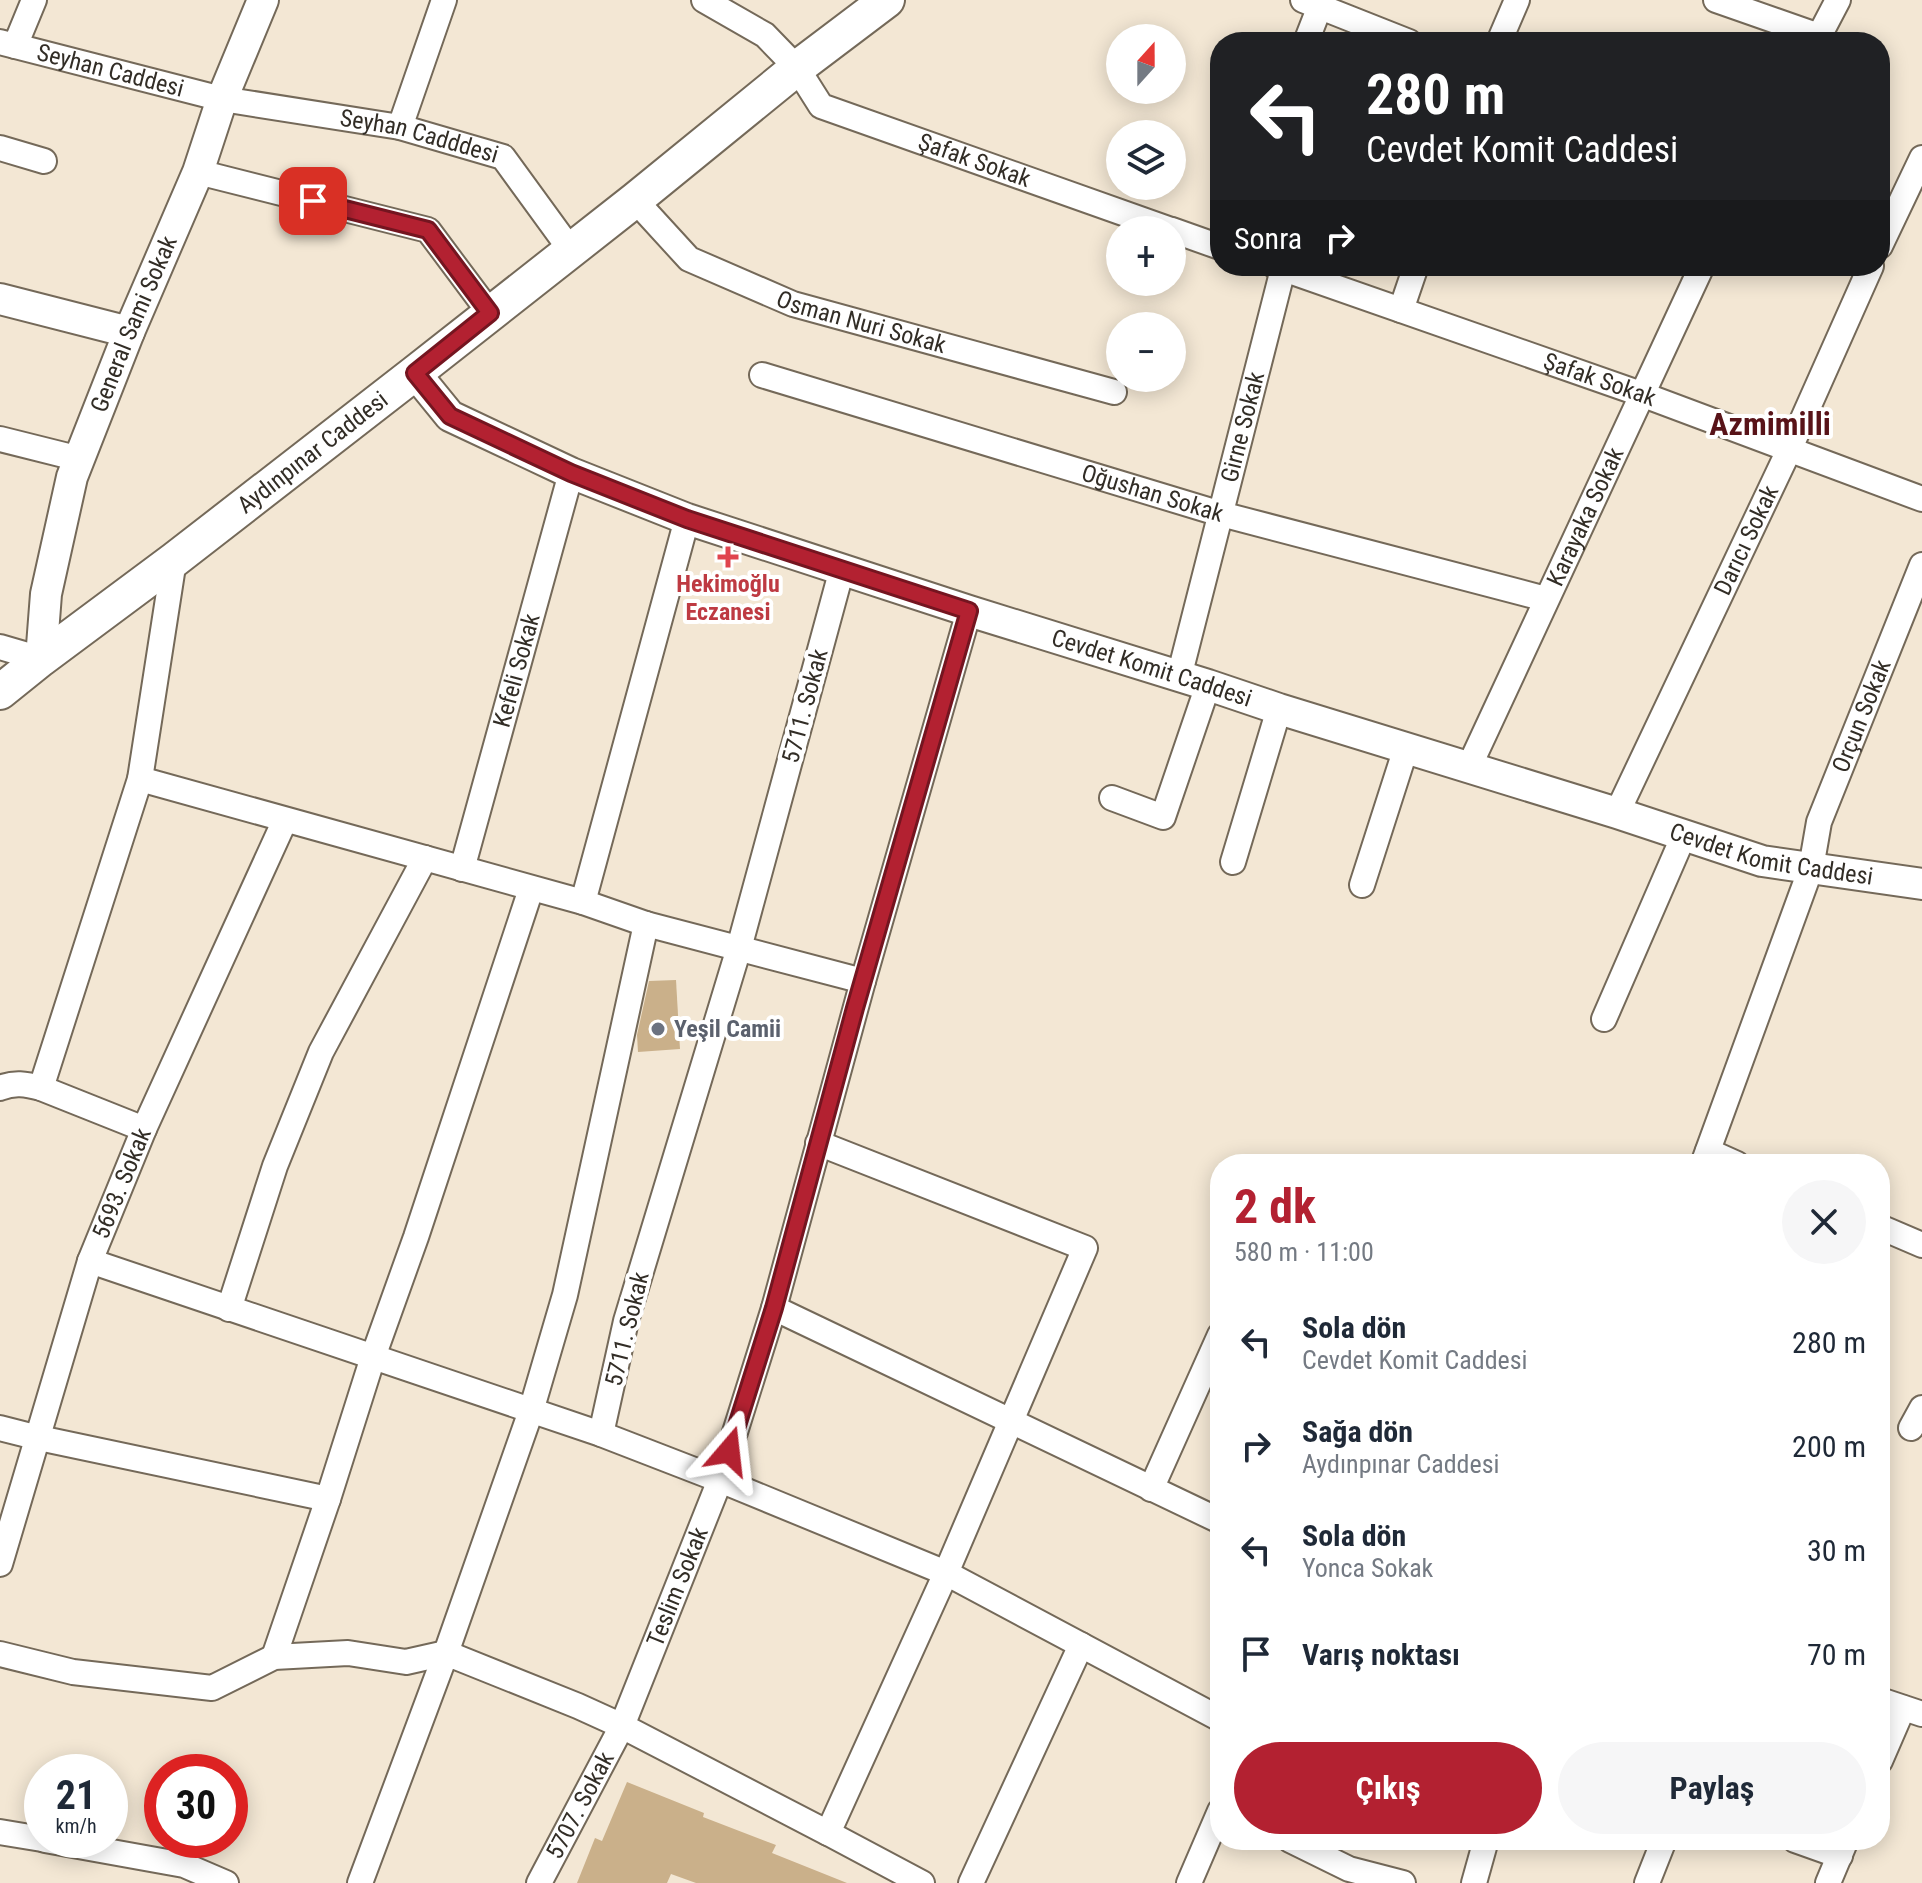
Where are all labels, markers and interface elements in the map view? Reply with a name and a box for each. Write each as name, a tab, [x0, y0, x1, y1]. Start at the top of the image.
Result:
north arrow	[1106, 24, 1186, 104]
map controls	[1106, 24, 1186, 392]
street label: Seyhan Caddesi	[34, 38, 187, 103]
text: 280 m	[1366, 62, 1505, 128]
icon: left	[1234, 64, 1338, 168]
street label: Seyhan Cadddesi	[338, 104, 502, 169]
button: layers	[1106, 120, 1186, 200]
street label: Şafak Sokak	[915, 128, 1034, 193]
text: Cevdet Komit Caddesi	[1366, 129, 1678, 171]
pin	[279, 167, 347, 235]
icon: arrive	[291, 179, 335, 223]
button: +	[1106, 216, 1186, 296]
icon: right	[1318, 216, 1362, 260]
text: Sonra	[1234, 221, 1302, 256]
street label: General Sami Sokak	[85, 231, 183, 416]
street label: Osman Nuri Sokak	[772, 285, 949, 359]
button: −	[1106, 312, 1186, 392]
street label: Şafak Sokak	[1540, 347, 1660, 412]
street label: Girne Sokak	[1215, 369, 1270, 485]
street label: Aydınpınar Caddesi	[232, 385, 393, 519]
district label: Azmimilli	[1709, 405, 1831, 443]
street label: Karayaka Sokak	[1541, 443, 1630, 590]
street label: Oğushan Sokak	[1078, 459, 1227, 528]
street label: Darıcı Sokak	[1708, 481, 1784, 599]
marker: Hekimoğlu Eczanesi	[719, 548, 737, 566]
place label: Hekimoğlu Eczanesi	[676, 570, 780, 626]
street label: Kefeli Sokak	[488, 610, 546, 730]
street label: Cevdet Komit Caddesi	[1048, 623, 1255, 713]
street label: 5711. Sokak	[776, 646, 834, 766]
street label: Orçun Sokak	[1826, 655, 1897, 776]
street label: Cevdet Komit Caddesi	[1666, 817, 1875, 891]
place label: Yeşil Camii	[674, 1015, 781, 1043]
marker: Yeşil Camii	[649, 1020, 667, 1038]
street label: 5693. Sokak	[87, 1124, 157, 1243]
text: 2 dk	[1234, 1178, 1316, 1235]
button: close	[1782, 1180, 1866, 1264]
text: 580 m · 11:00	[1234, 1237, 1374, 1267]
street label: 5711. Sokak	[599, 1269, 655, 1389]
text: Sola dön	[1302, 1310, 1406, 1345]
icon: left	[1234, 1320, 1278, 1364]
text: 280 m	[1792, 1325, 1866, 1360]
text: Cevdet Komit Caddesi	[1302, 1345, 1528, 1375]
position arrow	[687, 1409, 771, 1493]
text: Sağa dön	[1302, 1414, 1413, 1449]
icon: right	[1234, 1424, 1278, 1468]
text: 200 m	[1792, 1429, 1866, 1464]
text: Aydınpınar Caddesi	[1302, 1449, 1500, 1479]
text: Sola dön	[1302, 1518, 1406, 1553]
street label: Teslim Sokak	[641, 1523, 714, 1650]
icon: left	[1234, 1528, 1278, 1572]
text: 30 m	[1807, 1533, 1866, 1568]
text: Yonca Sokak	[1302, 1553, 1433, 1583]
icon: arrive	[1234, 1632, 1278, 1676]
text: Varış noktası	[1302, 1637, 1460, 1672]
text: 70 m	[1807, 1637, 1866, 1672]
button: Çıkış	[1234, 1742, 1542, 1834]
button: Paylaş	[1558, 1742, 1866, 1834]
street label: 5707. Sokak	[540, 1747, 620, 1863]
speed limit sign: 30	[144, 1754, 248, 1858]
text: 21	[56, 1772, 96, 1819]
text: km/h	[55, 1814, 97, 1838]

